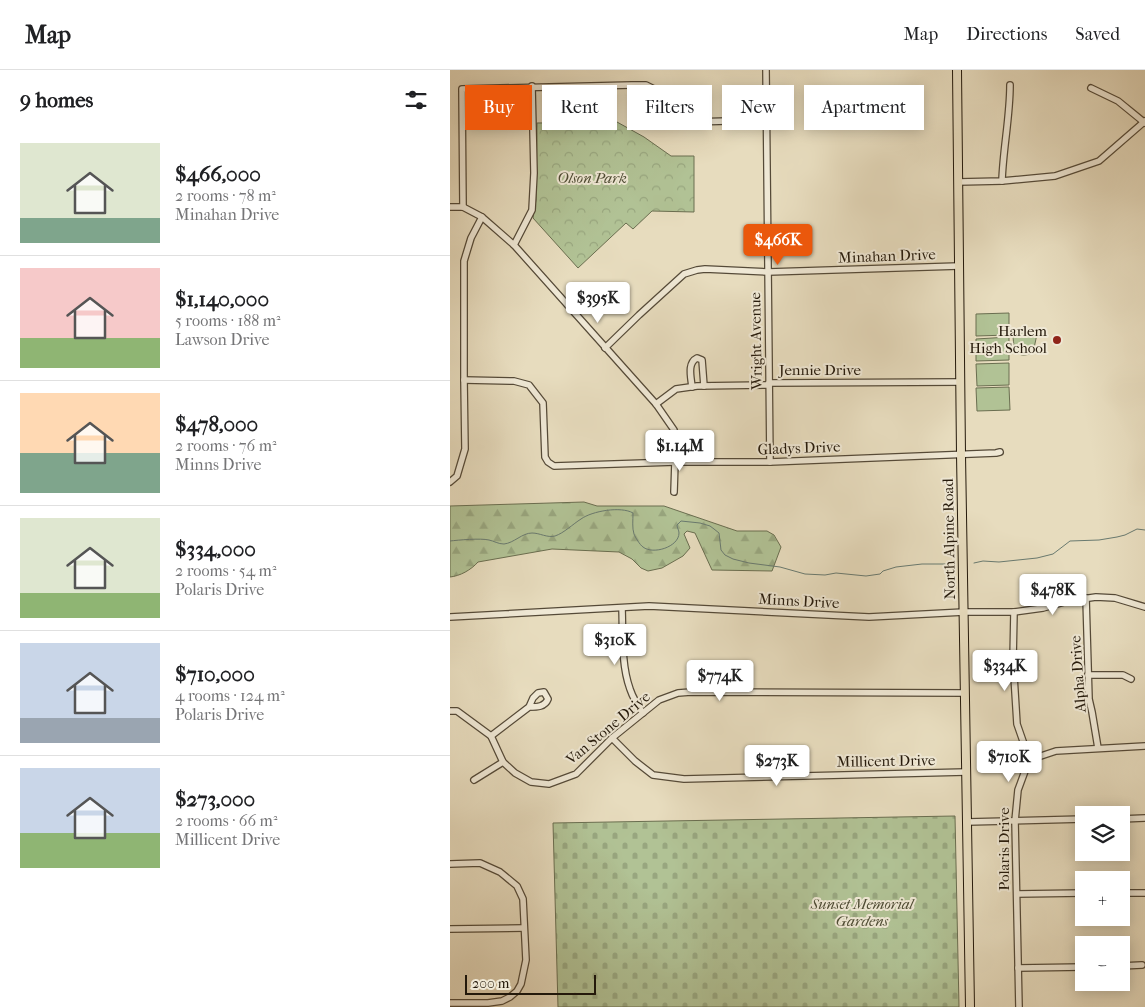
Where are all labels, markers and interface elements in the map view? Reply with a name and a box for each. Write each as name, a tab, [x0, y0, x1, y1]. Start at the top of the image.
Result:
text: Map	[25, 21, 71, 49]
text: Map	[904, 24, 938, 45]
text: Directions	[966, 24, 1047, 45]
text: Saved	[1075, 24, 1120, 45]
chip: Buy	[465, 85, 532, 130]
chip: Rent	[542, 85, 617, 130]
chip: Filters	[627, 85, 712, 130]
chip: New	[722, 85, 794, 130]
chip: Apartment	[804, 85, 924, 130]
icon: filters	[402, 86, 430, 114]
text: 9 homes	[20, 88, 93, 112]
text: $466,000	[175, 162, 261, 186]
icon: home	[60, 163, 120, 223]
park label: Olson Park	[557, 169, 627, 187]
text: 2 rooms · 78 m²	[175, 186, 276, 205]
text: Minahan Drive	[175, 205, 279, 224]
pin: $466K	[743, 224, 813, 266]
text: $466K	[754, 230, 802, 249]
street label: Minahan Drive	[838, 245, 937, 267]
pin: $395K	[563, 282, 633, 324]
text: $1,140,000	[175, 287, 269, 311]
icon: home	[60, 288, 120, 348]
text: $395K	[577, 288, 619, 307]
street label: Wright Avenue	[746, 291, 766, 391]
text: 5 rooms · 188 m²	[175, 311, 281, 330]
place label: Harlem High School	[969, 322, 1048, 357]
text: Lawson Drive	[175, 330, 269, 349]
marker: Harlem High School	[1051, 334, 1063, 346]
street label: Jennie Drive	[778, 361, 861, 379]
text: $478,000	[175, 412, 258, 436]
icon: home	[60, 413, 120, 473]
pin: $1.14M	[639, 430, 721, 472]
text: 2 rooms · 76 m²	[175, 436, 276, 455]
text: $1.14M	[656, 436, 704, 455]
street label: Gladys Drive	[757, 438, 841, 458]
text: Minns Drive	[175, 455, 261, 474]
street label: North Alpine Road	[939, 477, 959, 600]
text: $334,000	[175, 537, 256, 561]
icon: home	[60, 538, 120, 598]
text: 2 rooms · 54 m²	[175, 561, 276, 580]
pin: $478K	[1018, 574, 1088, 616]
text: Polaris Drive	[175, 580, 264, 599]
text: $478K	[1030, 580, 1076, 599]
street label: Minns Drive	[758, 590, 840, 612]
pin: $310K	[580, 624, 650, 666]
text: $310K	[594, 630, 636, 649]
street label: Alpha Drive	[1066, 634, 1090, 714]
pin: $334K	[970, 650, 1040, 692]
text: $334K	[983, 656, 1027, 675]
pin: $774K	[685, 660, 755, 702]
text: $710,000	[175, 662, 255, 686]
icon: home	[60, 663, 120, 723]
text: $774K	[698, 666, 742, 685]
text: 4 rooms · 124 m²	[175, 686, 285, 705]
street label: Van Stone Drive	[562, 687, 654, 769]
text: Polaris Drive	[175, 705, 264, 724]
pin: $710K	[974, 740, 1044, 783]
pin: $273K	[742, 744, 812, 787]
text: $710K	[988, 747, 1030, 766]
text: $273K	[756, 751, 798, 770]
street label: Millicent Drive	[837, 751, 936, 771]
text: $273,000	[175, 787, 255, 811]
icon: home	[60, 788, 120, 848]
map controls	[1075, 806, 1130, 991]
button: layers	[1075, 806, 1130, 861]
street label: Polaris Drive	[995, 807, 1013, 891]
text: 2 rooms · 66 m²	[175, 811, 277, 830]
text: Millicent Drive	[175, 830, 280, 849]
button: +	[1075, 871, 1130, 926]
park label: Sunset Memorial Gardens	[810, 895, 916, 930]
button: −	[1075, 936, 1130, 991]
scale bar	[465, 972, 596, 995]
text: 200 m	[472, 975, 509, 992]

